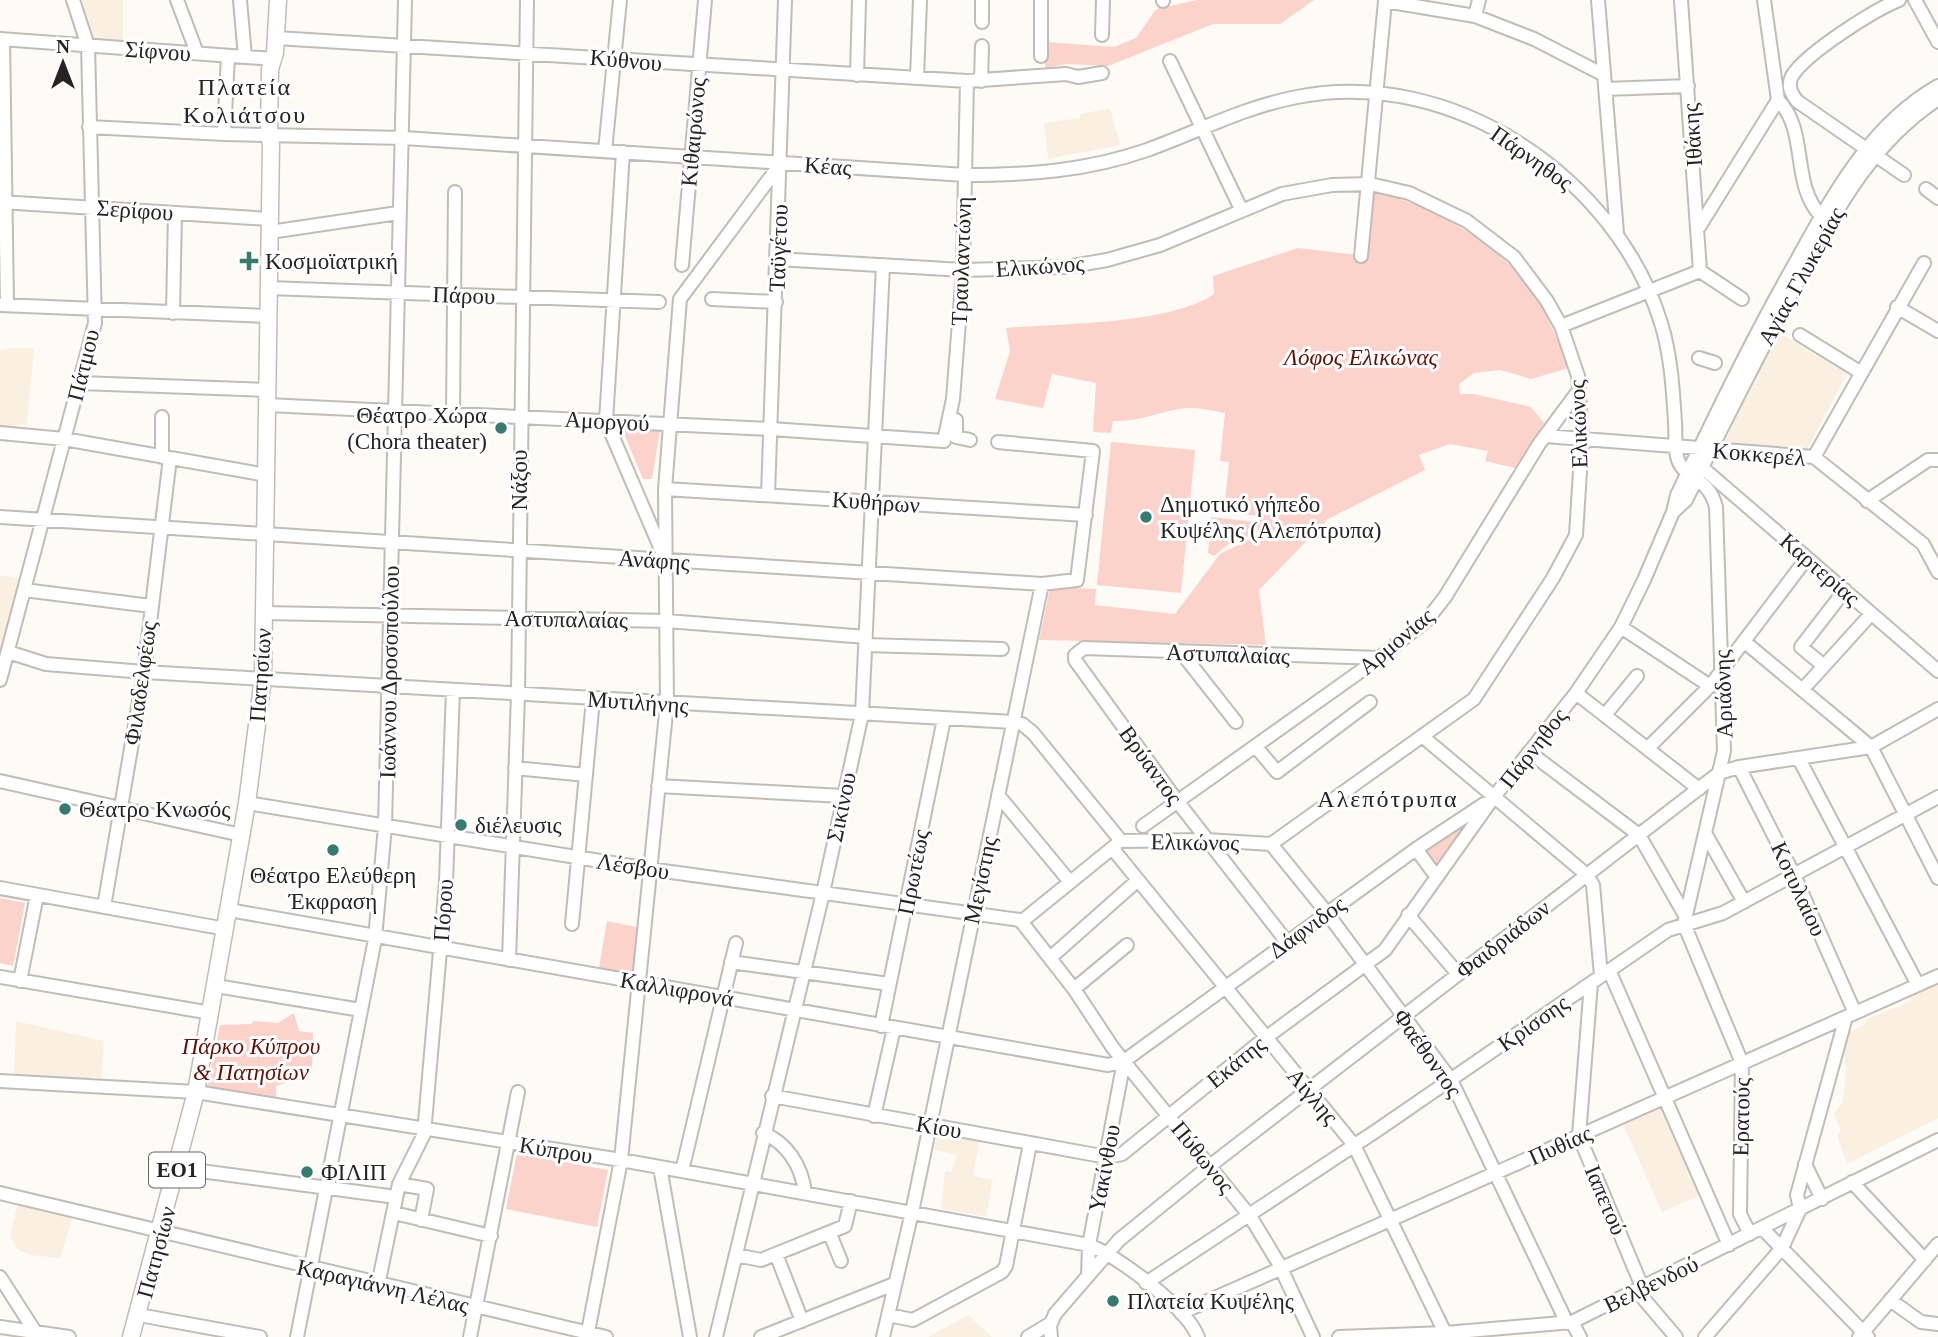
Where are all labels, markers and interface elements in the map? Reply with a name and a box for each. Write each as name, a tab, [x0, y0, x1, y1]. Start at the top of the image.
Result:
north arrow	[28, 28, 98, 98]
text: N	[56, 36, 70, 57]
street label: Σίφνου	[124, 37, 192, 66]
street label: Κύθνου	[589, 45, 663, 76]
district label: Πλατεία Κολιάτσου	[183, 74, 307, 128]
street label: Κιθαιρώνος	[676, 76, 711, 188]
street label: Ιθάκης	[1678, 102, 1707, 167]
street label: Πάρνηθος	[1486, 121, 1577, 196]
street label: Κέας	[803, 152, 852, 181]
street label: Σερίφου	[96, 195, 174, 226]
street label: Τραυλαντώνη	[947, 196, 976, 326]
street label: Αγίας Γλυκερίας	[1753, 203, 1850, 350]
street label: Ταϋγέτου	[764, 204, 793, 292]
place label: Κοσμοϊατρική	[265, 249, 398, 274]
marker: Κοσμοϊατρική	[239, 251, 259, 271]
street label: Ελικώνος	[995, 251, 1085, 282]
street label: Πάρου	[432, 282, 496, 309]
street label: Πάτμου	[63, 327, 104, 404]
park label: Λόφος Ελικώνας	[1282, 345, 1439, 370]
street label: Ελικώνος	[1564, 379, 1593, 469]
place label: Θέατρο Χώρα (Chora theater)	[347, 403, 487, 454]
street label: Αμοργού	[564, 407, 650, 436]
marker: Θέατρο Χώρα (Chora theater)	[493, 420, 509, 436]
street label: Κοκκερέλ	[1711, 438, 1807, 471]
street label: Νάξου	[507, 450, 532, 510]
street label: Κυθήρων	[831, 487, 921, 518]
place label: Δημοτικό γήπεδο Κυψέλης (Αλεπότρυπα)	[1160, 492, 1382, 543]
marker: Δημοτικό γήπεδο Κυψέλης (Αλεπότρυπα)	[1138, 509, 1154, 525]
street label: Καρτερίας	[1775, 528, 1864, 611]
street label: Ανάφης	[617, 546, 691, 575]
street label: Ιωάννου Δροσοπούλου	[375, 565, 404, 779]
street label: Αρμονίας	[1354, 603, 1439, 680]
street label: Αστυπαλαίας	[504, 606, 628, 633]
street label: Φιλαδελφέως	[119, 619, 162, 747]
street label: Πατησίων	[245, 627, 276, 723]
street label: Αστυπαλαίας	[1166, 640, 1290, 669]
street label: Αριάδνης	[1709, 649, 1738, 739]
street label: Μυτιλήνης	[586, 686, 690, 719]
street label: Πάρνηθος	[1495, 703, 1572, 793]
street label: Βρύαντος	[1114, 721, 1187, 809]
street label: Σικίνου	[822, 770, 861, 844]
district label: Αλεπότρυπα	[1317, 786, 1459, 812]
place label: Θέατρο Κνωσός	[79, 797, 230, 822]
marker: Θέατρο Κνωσός	[57, 801, 73, 817]
place label: διέλευσις	[475, 813, 562, 838]
marker: διέλευσις	[453, 817, 469, 833]
street label: Πρωτέως	[893, 827, 934, 917]
street label: Ελικώνος	[1150, 829, 1240, 856]
street label: Μεγίστης	[959, 834, 1002, 926]
street label: Κοτυλαίου	[1766, 838, 1831, 940]
marker: Θέατρο Ελεύθερη Έκφραση	[325, 842, 341, 858]
street label: Λέσβου	[595, 848, 671, 885]
place label: Θέατρο Ελεύθερη Έκφραση	[250, 863, 416, 914]
street label: Πόρου	[429, 878, 458, 942]
street label: Δάφνιδος	[1264, 891, 1350, 963]
street label: Φαιδριάδων	[1451, 895, 1555, 984]
street label: Καλλιφρονά	[618, 967, 736, 1012]
street label: Κρίσσης	[1493, 990, 1573, 1057]
street label: Φαέθοντος	[1388, 1005, 1467, 1102]
street label: Εκάτης	[1202, 1031, 1271, 1093]
park label: Πάρκο Κύπρου & Πατησίων	[181, 1034, 320, 1085]
street label: Αίγλης	[1282, 1063, 1343, 1129]
street label: Ερατούς	[1728, 1077, 1755, 1157]
street label: Κίου	[914, 1111, 964, 1144]
street label: Πύθωνος	[1166, 1116, 1239, 1198]
street label: Πυθίας	[1525, 1121, 1596, 1170]
street label: Υακίνθου	[1084, 1122, 1125, 1214]
street label: Κύπρου	[517, 1132, 594, 1169]
road number: ΕΟ1	[149, 1152, 205, 1188]
place label: ΦΙΛΙΠ	[321, 1160, 386, 1185]
street label: Ιαπετού	[1580, 1162, 1631, 1239]
marker: ΦΙΛΙΠ	[299, 1164, 315, 1180]
street label: Πατησίων	[132, 1203, 181, 1301]
street label: Βελβενδού	[1600, 1251, 1702, 1318]
street label: Καραγιάννη Λέλας	[294, 1255, 471, 1318]
place label: Πλατεία Κυψέλης	[1127, 1289, 1294, 1314]
marker: Πλατεία Κυψέλης	[1105, 1293, 1121, 1309]

